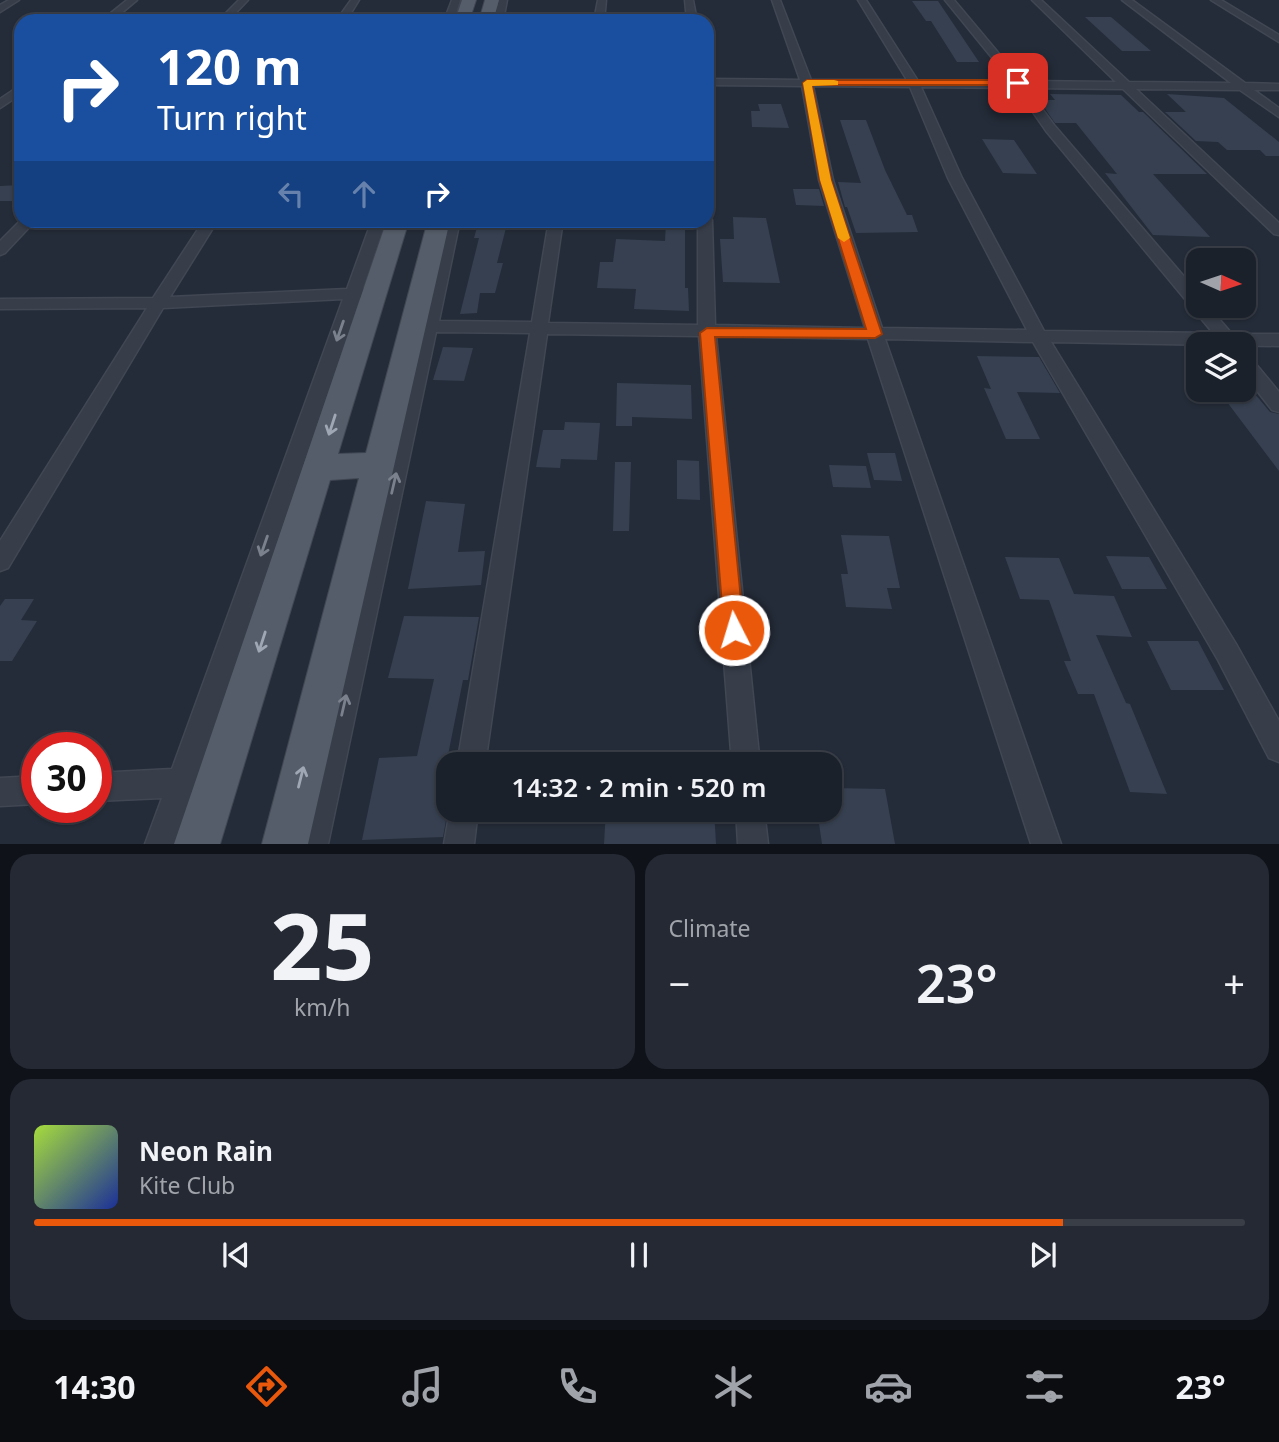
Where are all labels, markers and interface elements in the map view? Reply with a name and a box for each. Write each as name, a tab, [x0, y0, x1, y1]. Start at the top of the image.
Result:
text: 120 m	[157, 33, 302, 99]
icon: right	[42, 42, 133, 133]
pin	[988, 53, 1048, 113]
icon: arrive	[999, 64, 1037, 102]
text: Turn right	[157, 96, 307, 139]
icon: left	[272, 175, 310, 213]
icon: ahead	[345, 175, 383, 213]
icon: right	[418, 175, 456, 213]
north arrow	[1186, 248, 1256, 318]
map controls	[1186, 248, 1256, 402]
one-way arrow	[333, 320, 345, 342]
button: layers	[1186, 332, 1256, 402]
one-way arrow	[324, 414, 337, 436]
one-way arrow	[388, 472, 401, 495]
one-way arrow	[257, 534, 269, 556]
position arrow	[697, 593, 771, 667]
one-way arrow	[255, 631, 268, 653]
one-way arrow	[338, 694, 351, 717]
speed limit sign: 30	[21, 732, 112, 823]
one-way arrow	[295, 766, 308, 789]
text: 14:32 · 2 min · 520 m	[512, 769, 766, 805]
text: 25	[270, 883, 374, 1007]
text: Climate	[669, 912, 751, 944]
text: 23°	[916, 947, 998, 1018]
text: −	[669, 957, 690, 1009]
text: +	[1223, 957, 1245, 1009]
text: km/h	[294, 991, 351, 1023]
text: Neon Rain	[139, 1133, 273, 1169]
text: Kite Club	[139, 1169, 235, 1201]
icon: previous	[217, 1236, 255, 1274]
icon: pause	[620, 1236, 658, 1274]
icon: next	[1024, 1236, 1062, 1274]
icon: directions	[242, 1362, 291, 1411]
icon: music	[398, 1362, 447, 1411]
icon: phone	[553, 1362, 602, 1411]
icon: climate	[709, 1362, 758, 1411]
icon: car	[864, 1362, 913, 1411]
icon: filters	[1020, 1362, 1069, 1411]
text: 14:30	[53, 1365, 136, 1408]
text: 23°	[1175, 1365, 1226, 1408]

